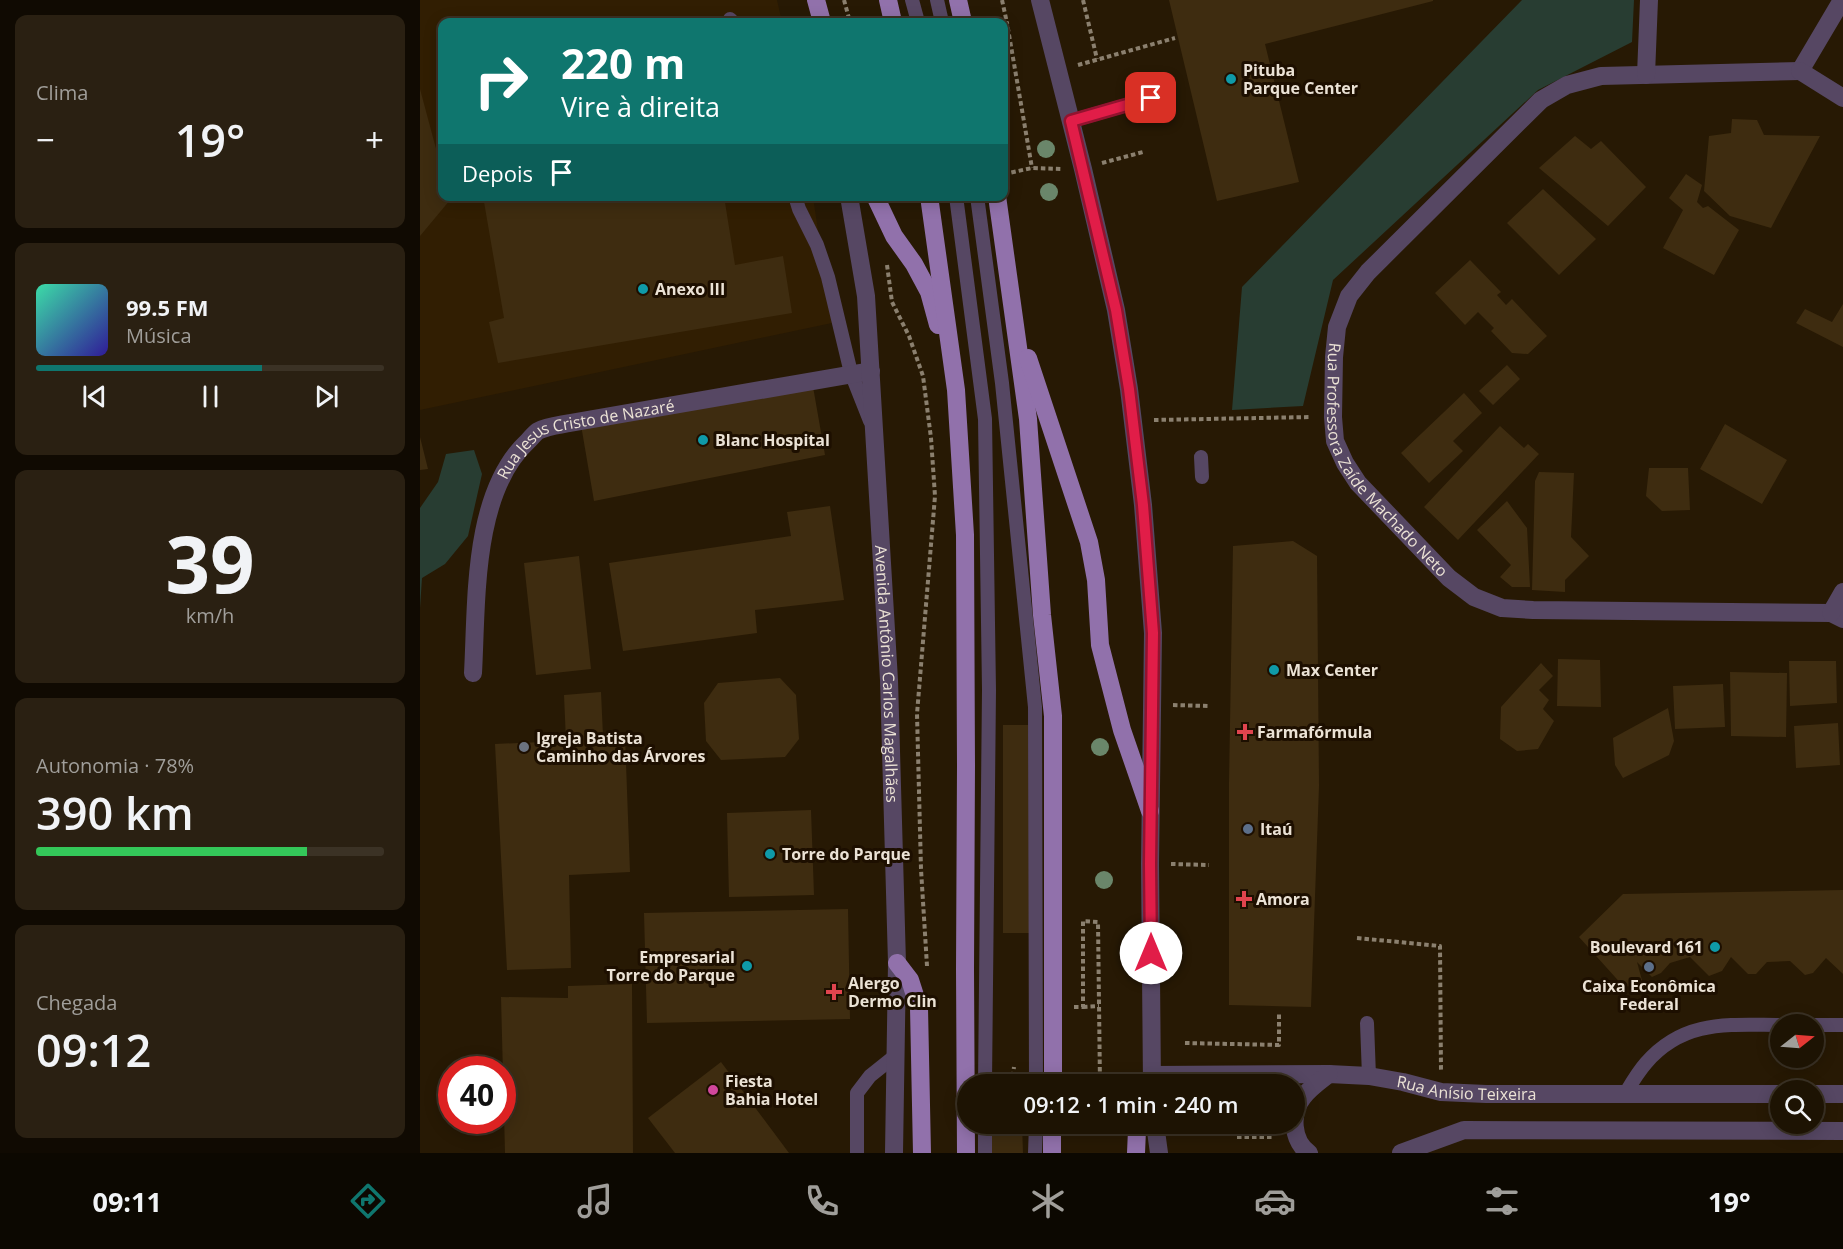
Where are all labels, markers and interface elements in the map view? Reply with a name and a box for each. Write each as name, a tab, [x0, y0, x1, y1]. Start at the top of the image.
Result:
text: 220 m	[561, 34, 685, 91]
icon: right	[462, 42, 540, 120]
place label: Pituba Parque Center	[1243, 59, 1358, 99]
pin	[1125, 72, 1176, 123]
marker: Pituba Parque Center	[1224, 72, 1238, 86]
text: Clima	[36, 79, 88, 106]
icon: arrive	[1134, 81, 1167, 114]
text: Vire à direita	[561, 88, 720, 125]
text: 19°	[175, 109, 245, 170]
text: −	[36, 117, 55, 162]
text: +	[365, 117, 384, 162]
icon: arrive	[545, 156, 578, 189]
text: Depois	[462, 158, 533, 188]
place label: Anexo III	[655, 278, 725, 300]
marker: Anexo III	[636, 282, 650, 296]
text: 99.5 FM	[126, 292, 209, 322]
text: Música	[126, 322, 192, 349]
street label: Rua Professora Zaíde Machado Neto	[1322, 342, 1453, 581]
icon: previous	[78, 380, 111, 413]
icon: pause	[194, 380, 227, 413]
icon: next	[310, 380, 343, 413]
street label: Rua Jesus Cristo de Nazaré	[492, 394, 676, 483]
place label: Blanc Hospital	[715, 429, 830, 451]
marker: Blanc Hospital	[696, 433, 710, 447]
text: 39	[165, 510, 255, 616]
street label: Avenida Antônio Carlos Magalhães	[870, 545, 903, 803]
text: km/h	[186, 602, 234, 629]
place label: Max Center	[1286, 659, 1378, 681]
marker: Max Center	[1267, 663, 1281, 677]
place label: Farmafórmula	[1257, 721, 1372, 743]
marker: Farmafórmula	[1238, 725, 1252, 739]
place label: Igreja Batista Caminho das Árvores	[536, 727, 705, 767]
marker: Igreja Batista Caminho das Árvores	[517, 740, 531, 754]
text: Autonomia · 78%	[36, 752, 194, 779]
text: 390 km	[36, 782, 194, 843]
place label: Itaú	[1260, 818, 1292, 840]
marker: Itaú	[1241, 822, 1255, 836]
place label: Torre do Parque	[782, 843, 911, 865]
marker: Torre do Parque	[763, 847, 777, 861]
place label: Amora	[1256, 888, 1310, 910]
marker: Amora	[1237, 892, 1251, 906]
position arrow	[1119, 921, 1183, 985]
place label: Boulevard 161	[1590, 936, 1703, 958]
marker: Boulevard 161	[1708, 940, 1722, 954]
place label: Empresarial Torre do Parque	[606, 946, 735, 986]
marker: Empresarial Torre do Parque	[740, 959, 754, 973]
marker: Caixa Econômica Federal	[1642, 960, 1656, 974]
place label: Alergo Dermo Clin	[848, 972, 937, 1012]
place label: Caixa Econômica Federal	[1582, 975, 1716, 1015]
marker: Alergo Dermo Clin	[825, 983, 843, 1001]
text: Chegada	[36, 989, 117, 1016]
north arrow	[1770, 1014, 1824, 1068]
map controls	[1770, 1014, 1824, 1134]
text: 09:12	[36, 1019, 151, 1080]
speed limit sign: 40	[438, 1056, 516, 1134]
place label: Fiesta Bahia Hotel	[725, 1070, 818, 1110]
street label: Rua Anísio Teixeira	[1395, 1070, 1537, 1105]
button: search	[1770, 1080, 1824, 1134]
marker: Fiesta Bahia Hotel	[706, 1083, 720, 1097]
text: 09:12 · 1 min · 240 m	[1023, 1089, 1239, 1119]
icon: directions	[347, 1180, 389, 1222]
icon: music	[574, 1180, 616, 1222]
icon: phone	[801, 1180, 843, 1222]
icon: climate	[1027, 1180, 1069, 1222]
icon: car	[1254, 1180, 1296, 1222]
icon: filters	[1481, 1180, 1523, 1222]
text: 09:11	[92, 1183, 162, 1220]
text: 19°	[1708, 1183, 1750, 1220]

